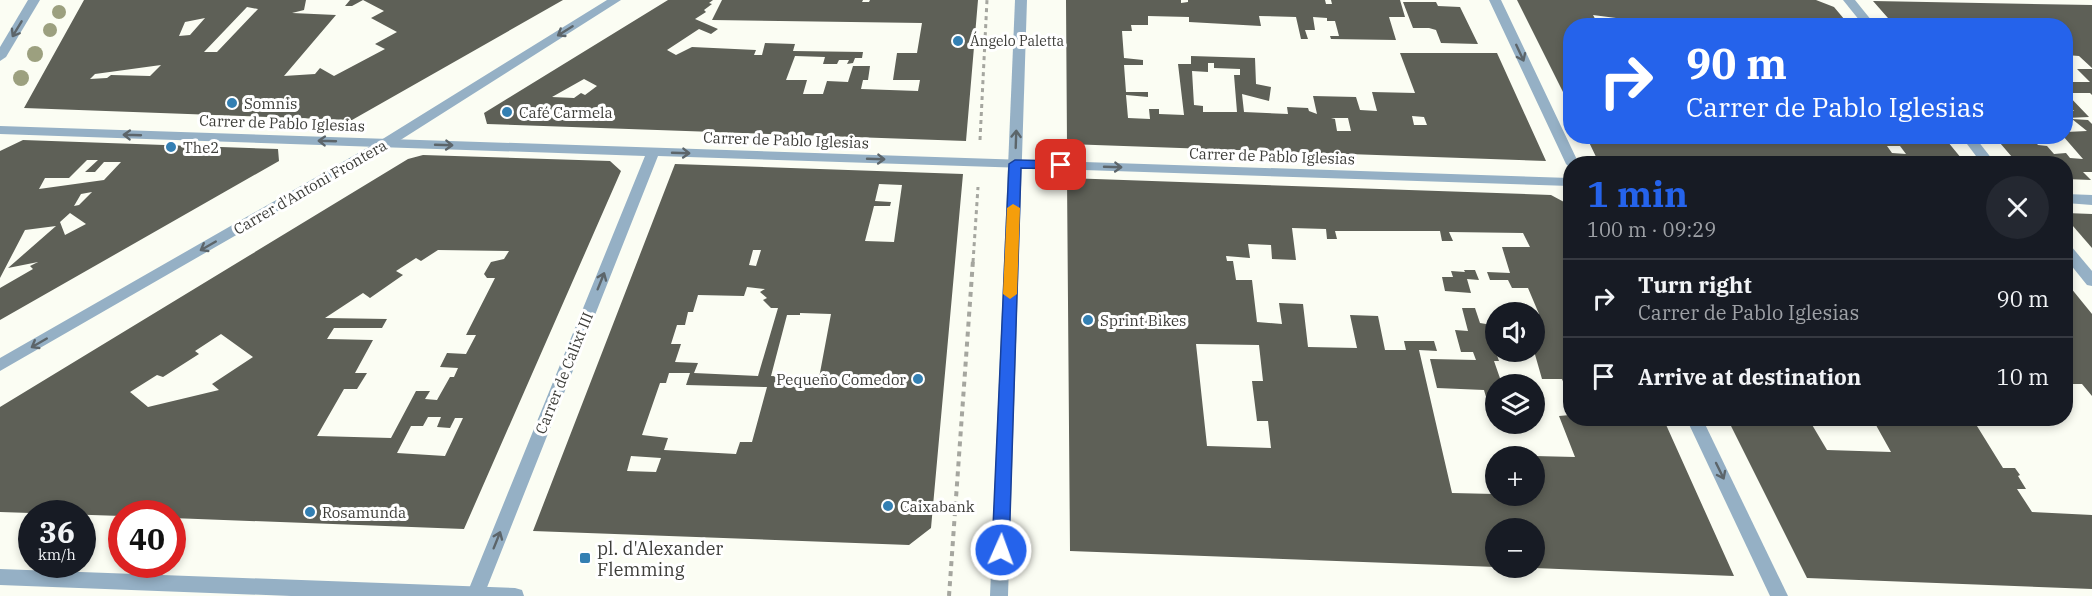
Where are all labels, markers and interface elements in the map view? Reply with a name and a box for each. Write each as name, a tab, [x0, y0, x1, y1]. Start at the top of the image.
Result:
one-way arrow	[11, 20, 23, 37]
one-way arrow	[557, 25, 574, 37]
place label: Ángelo Paletta	[970, 31, 1065, 50]
marker: Ángelo Paletta	[951, 34, 965, 48]
text: 90 m	[1686, 36, 1787, 91]
icon: right	[1587, 42, 1665, 120]
one-way arrow	[1514, 43, 1526, 61]
text: Carrer de Pablo Iglesias	[1686, 89, 1985, 124]
place label: Somnis	[244, 94, 297, 113]
marker: Somnis	[225, 96, 239, 110]
place label: Café Carmela	[519, 103, 613, 122]
marker: Café Carmela	[500, 105, 514, 119]
street label: Carrer de Pablo Iglesias	[199, 111, 365, 135]
street label: Carrer de Pablo Iglesias	[703, 128, 869, 152]
one-way arrow	[123, 129, 143, 140]
one-way arrow	[1010, 129, 1021, 149]
street label: Carrer d'Antoni Frontera	[230, 135, 390, 239]
one-way arrow	[318, 135, 338, 147]
place label: The2	[183, 138, 219, 157]
one-way arrow	[434, 139, 454, 151]
pin	[1035, 139, 1086, 190]
marker: The2	[164, 140, 178, 154]
street label: Carrer de Pablo Iglesias	[1189, 144, 1355, 168]
one-way arrow	[671, 147, 691, 158]
icon: arrive	[1044, 148, 1077, 181]
one-way arrow	[865, 154, 885, 165]
one-way arrow	[1102, 161, 1122, 173]
text: 1 min	[1587, 170, 1688, 217]
button: close	[1986, 176, 2049, 239]
text: 100 m · 09:29	[1587, 216, 1716, 243]
one-way arrow	[200, 240, 217, 252]
text: Turn right	[1638, 270, 1752, 299]
one-way arrow	[596, 273, 607, 291]
icon: right	[1587, 282, 1620, 315]
text: 90 m	[1997, 284, 2049, 313]
text: Carrer de Pablo Iglesias	[1638, 299, 1859, 326]
map controls	[1485, 302, 1545, 578]
button: sound	[1485, 302, 1545, 362]
street label: Carrer de Calixt III	[531, 309, 597, 437]
place label: Sprint Bikes	[1100, 311, 1186, 330]
marker: Sprint Bikes	[1081, 313, 1095, 327]
one-way arrow	[31, 337, 48, 349]
icon: arrive	[1587, 360, 1620, 393]
text: Arrive at destination	[1638, 362, 1861, 391]
text: 10 m	[1997, 362, 2049, 391]
place label: Pequeño Comedor	[776, 370, 906, 389]
marker: Pequeño Comedor	[911, 372, 925, 386]
button: layers	[1485, 374, 1545, 434]
button: +	[1485, 446, 1545, 506]
one-way arrow	[1714, 462, 1726, 480]
place label: Caixabank	[900, 497, 975, 516]
marker: Caixabank	[881, 499, 895, 513]
speed limit sign: 40	[108, 500, 186, 578]
place label: Rosamunda	[322, 503, 406, 522]
marker: Rosamunda	[303, 505, 317, 519]
text: 36	[39, 512, 75, 551]
position arrow	[969, 518, 1033, 582]
button: −	[1485, 518, 1545, 578]
one-way arrow	[492, 532, 503, 550]
place label: pl. d'Alexander Flemming	[597, 537, 723, 581]
text: km/h	[38, 545, 76, 564]
marker: pl. d'Alexander Flemming	[578, 551, 592, 565]

